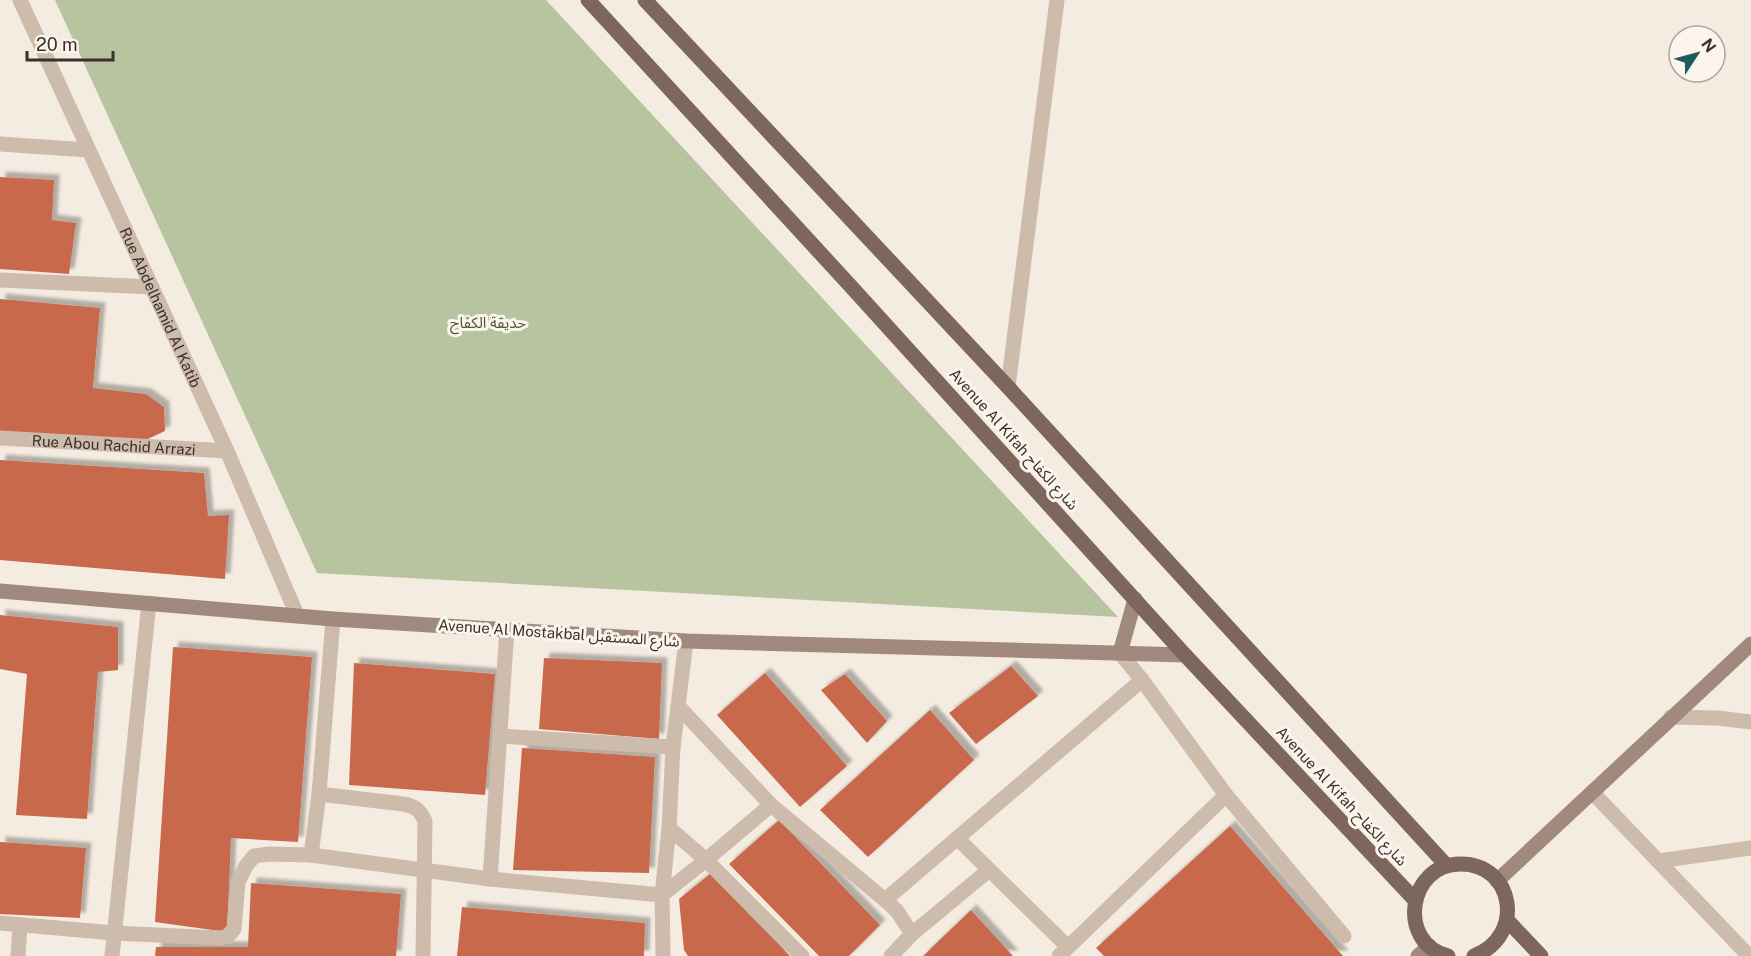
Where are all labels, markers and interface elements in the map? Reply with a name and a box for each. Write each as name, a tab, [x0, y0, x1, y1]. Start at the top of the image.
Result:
scale bar	[27, 24, 112, 62]
north arrow	[1667, 24, 1727, 84]
text: 20 m	[36, 34, 78, 55]
text: N	[1697, 35, 1720, 56]
street label: Rue Abdelhamid Al Katib	[117, 225, 205, 390]
park label: حديقة الكفاح	[450, 314, 526, 335]
street label: Avenue Al Kifah شارع الكفاح	[943, 365, 1082, 516]
street label: Rue Abou Rachid Arrazi	[31, 431, 196, 458]
street label: Avenue Al Mostakbal شارع المستقبل	[438, 616, 680, 654]
street label: Avenue Al Kifah شارع الكفاح	[1270, 723, 1411, 872]

